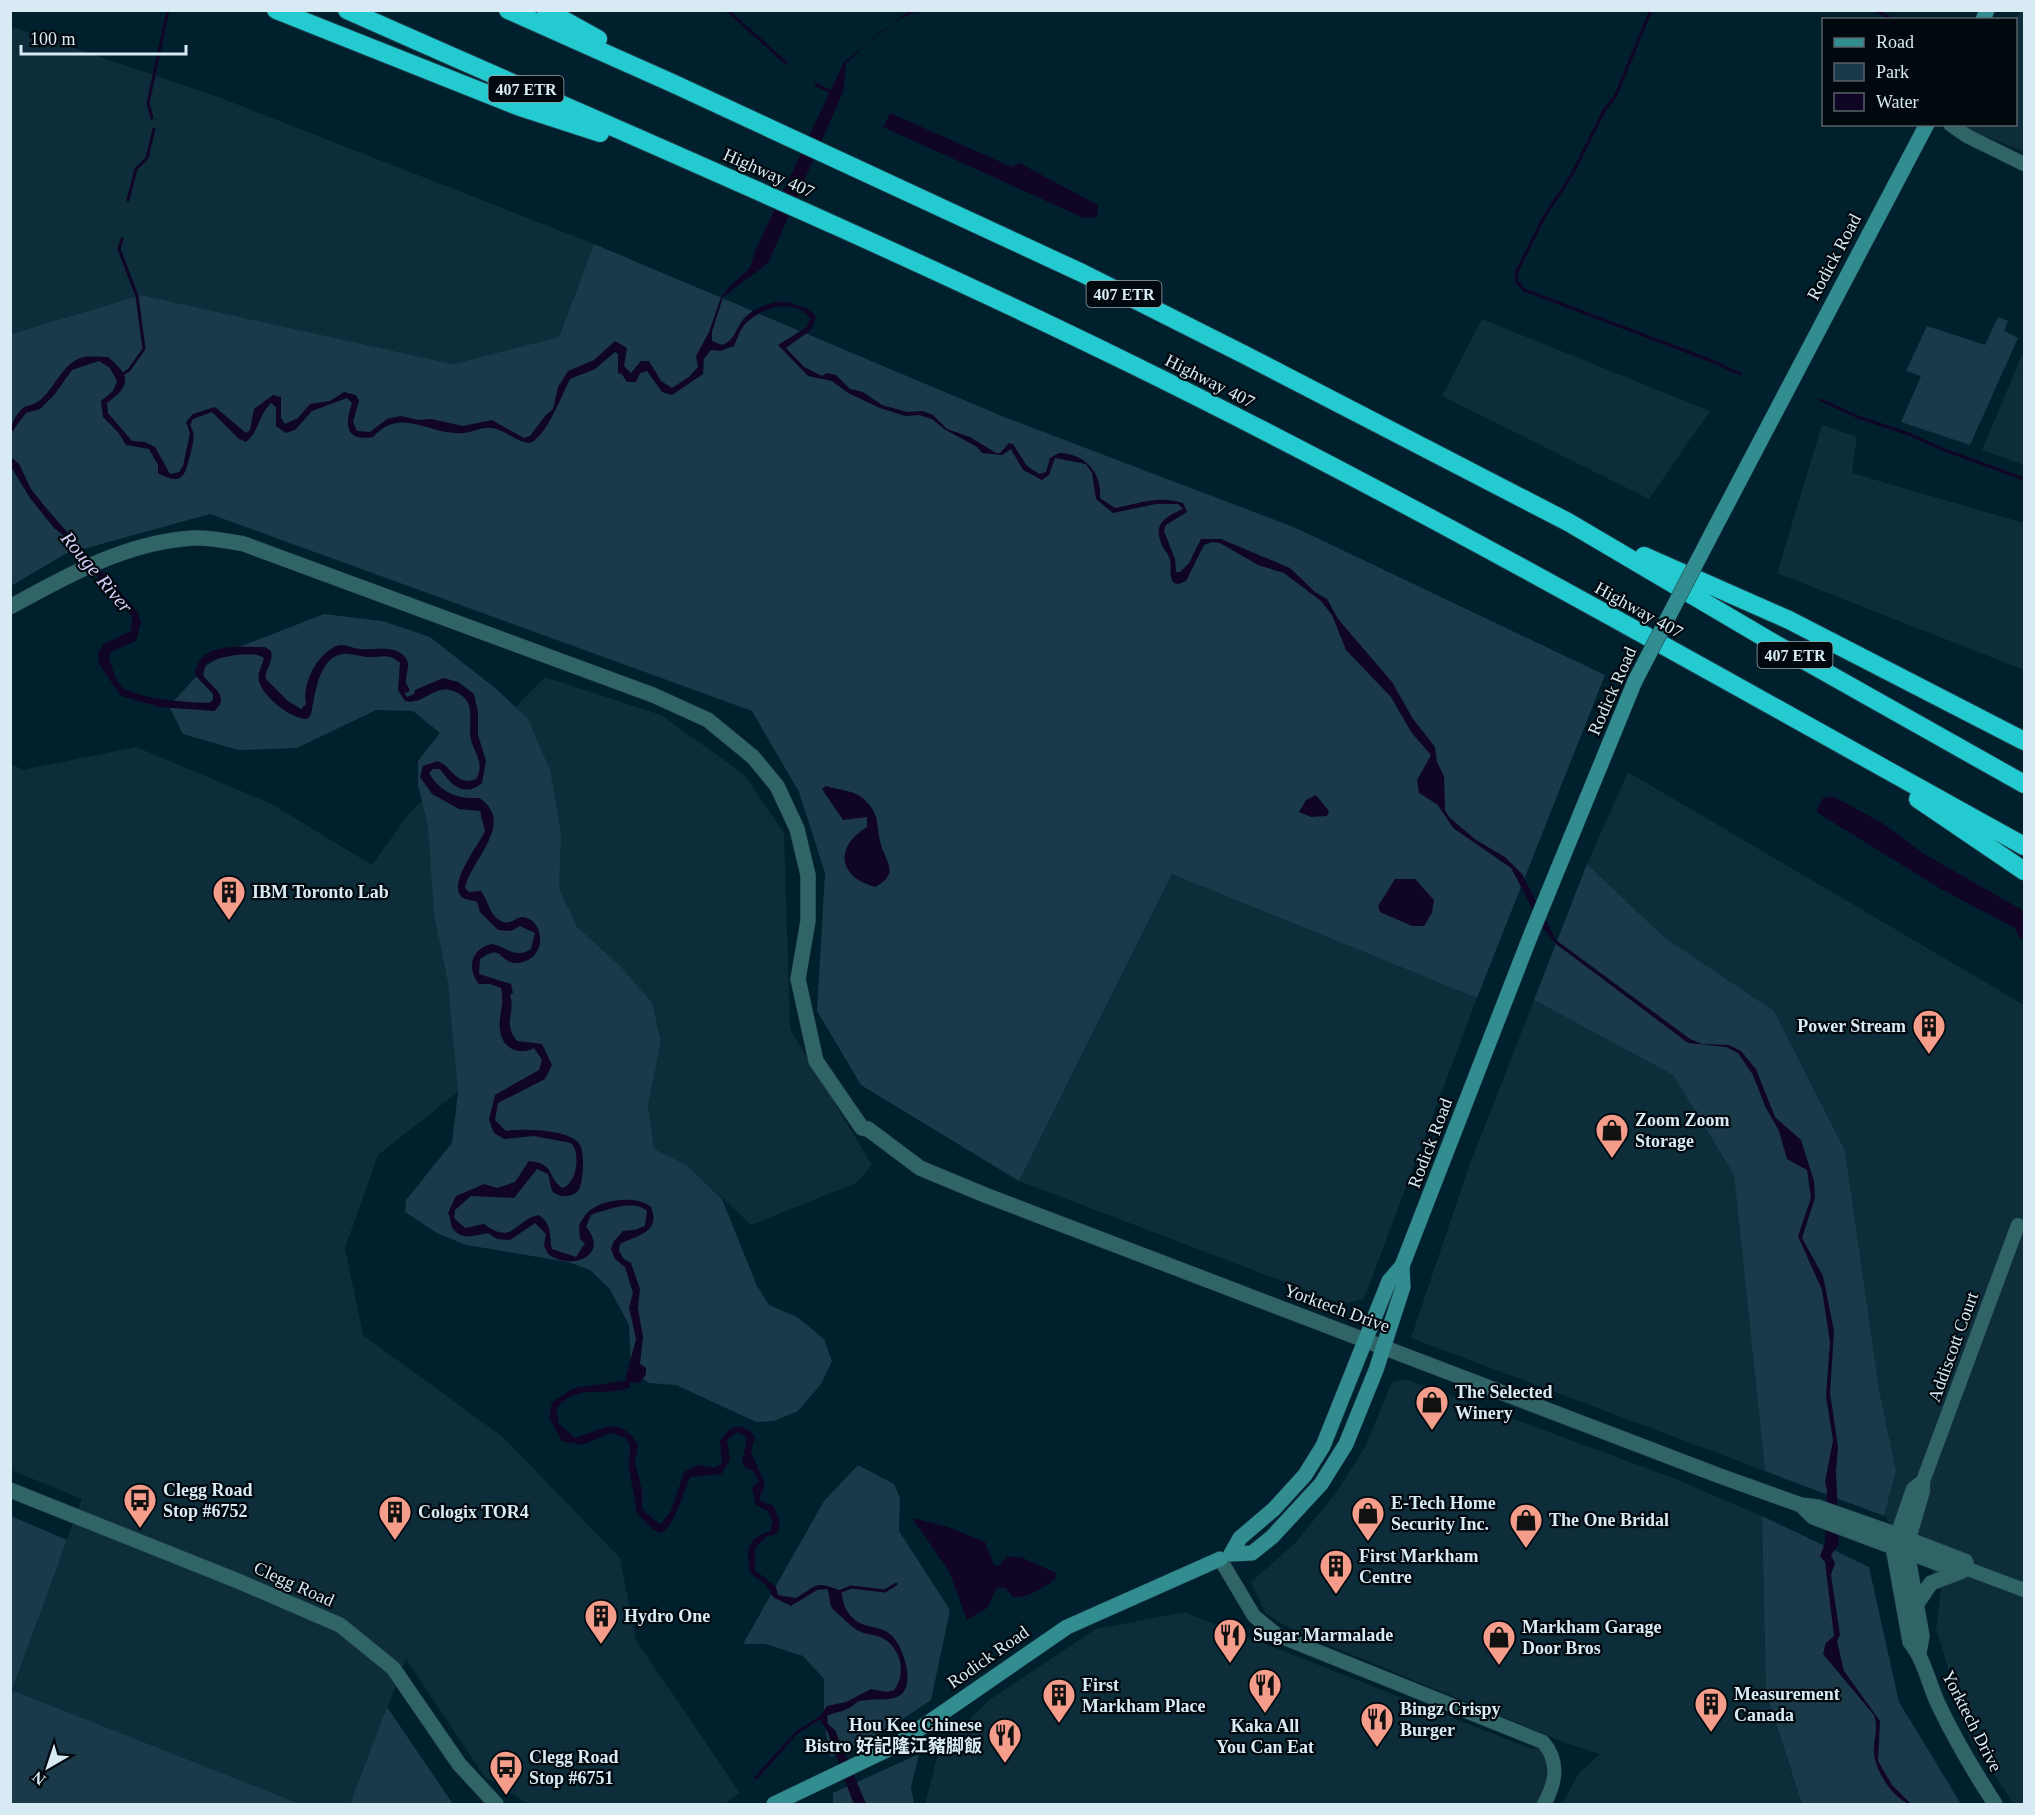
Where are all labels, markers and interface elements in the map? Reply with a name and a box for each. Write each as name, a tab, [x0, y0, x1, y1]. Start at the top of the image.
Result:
scale bar	[21, 18, 186, 56]
legend	[1822, 18, 2017, 126]
text: 100 m	[30, 29, 76, 49]
text: Road	[1876, 32, 1914, 52]
text: Park	[1876, 62, 1909, 82]
road number: 407 ETR	[488, 76, 564, 102]
text: Water	[1876, 92, 1919, 112]
street label: Highway 407	[720, 144, 818, 202]
street label: Rodick Road	[1803, 211, 1865, 303]
road number: 407 ETR	[1086, 281, 1162, 307]
street label: Highway 407	[1162, 350, 1258, 412]
water label: Rouge River	[55, 526, 138, 618]
street label: Highway 407	[1592, 578, 1686, 642]
road number: 407 ETR	[1758, 642, 1832, 668]
street label: Rodick Road	[1584, 644, 1640, 738]
building icon: IBM Toronto Lab	[211, 874, 247, 921]
place label: IBM Toronto Lab	[252, 882, 389, 902]
building icon: Power Stream	[1911, 1008, 1947, 1055]
place label: Power Stream	[1797, 1016, 1906, 1036]
street label: Rodick Road	[1404, 1095, 1456, 1191]
place label: Zoom Zoom Storage	[1635, 1110, 1730, 1151]
shop icon: Zoom Zoom Storage	[1594, 1112, 1630, 1159]
street label: Yorktech Drive	[1282, 1280, 1392, 1336]
street label: Addiscott Court	[1924, 1289, 1982, 1405]
place label: The Selected Winery	[1455, 1382, 1552, 1423]
shop icon: The Selected Winery	[1414, 1384, 1450, 1431]
place label: Clegg Road Stop #6752	[163, 1480, 253, 1521]
bus stop icon: Clegg Road Stop #6752	[122, 1482, 158, 1529]
place label: E-Tech Home Security Inc.	[1391, 1493, 1496, 1534]
building icon: Cologix TOR4	[377, 1494, 413, 1541]
shop icon: E-Tech Home Security Inc.	[1350, 1495, 1386, 1542]
place label: Cologix TOR4	[418, 1502, 529, 1522]
shop icon: The One Bridal	[1508, 1502, 1544, 1549]
place label: The One Bridal	[1549, 1510, 1669, 1530]
place label: First Markham Centre	[1359, 1546, 1478, 1587]
building icon: First Markham Centre	[1318, 1548, 1354, 1595]
street label: Clegg Road	[251, 1557, 337, 1611]
building icon: Hydro One	[583, 1598, 619, 1645]
place label: Hydro One	[624, 1606, 710, 1626]
restaurant icon: Sugar Marmalade	[1212, 1617, 1248, 1664]
place label: Markham Garage Door Bros	[1522, 1617, 1661, 1658]
shop icon: Markham Garage Door Bros	[1481, 1619, 1517, 1666]
street label: Rodick Road	[944, 1622, 1032, 1692]
place label: Sugar Marmalade	[1253, 1625, 1393, 1645]
restaurant icon: Kaka All You Can Eat	[1247, 1667, 1283, 1714]
street label: Yorktech Drive	[1938, 1667, 2006, 1775]
place label: First Markham Place	[1082, 1675, 1205, 1716]
building icon: First Markham Place	[1041, 1677, 1077, 1724]
place label: Measurement Canada	[1734, 1684, 1840, 1725]
building icon: Measurement Canada	[1693, 1686, 1729, 1733]
place label: Bingz Crispy Burger	[1400, 1699, 1501, 1740]
restaurant icon: Bingz Crispy Burger	[1359, 1701, 1395, 1748]
place label: Hou Kee Chinese Bistro 好記隆江豬脚飯	[805, 1715, 982, 1756]
place label: Kaka All You Can Eat	[1216, 1716, 1314, 1757]
restaurant icon: Hou Kee Chinese Bistro 好記隆江豬脚飯	[987, 1717, 1023, 1764]
north arrow	[18, 1737, 78, 1797]
place label: Clegg Road Stop #6751	[529, 1747, 619, 1788]
bus stop icon: Clegg Road Stop #6751	[488, 1749, 524, 1796]
text: N	[29, 1768, 49, 1789]

